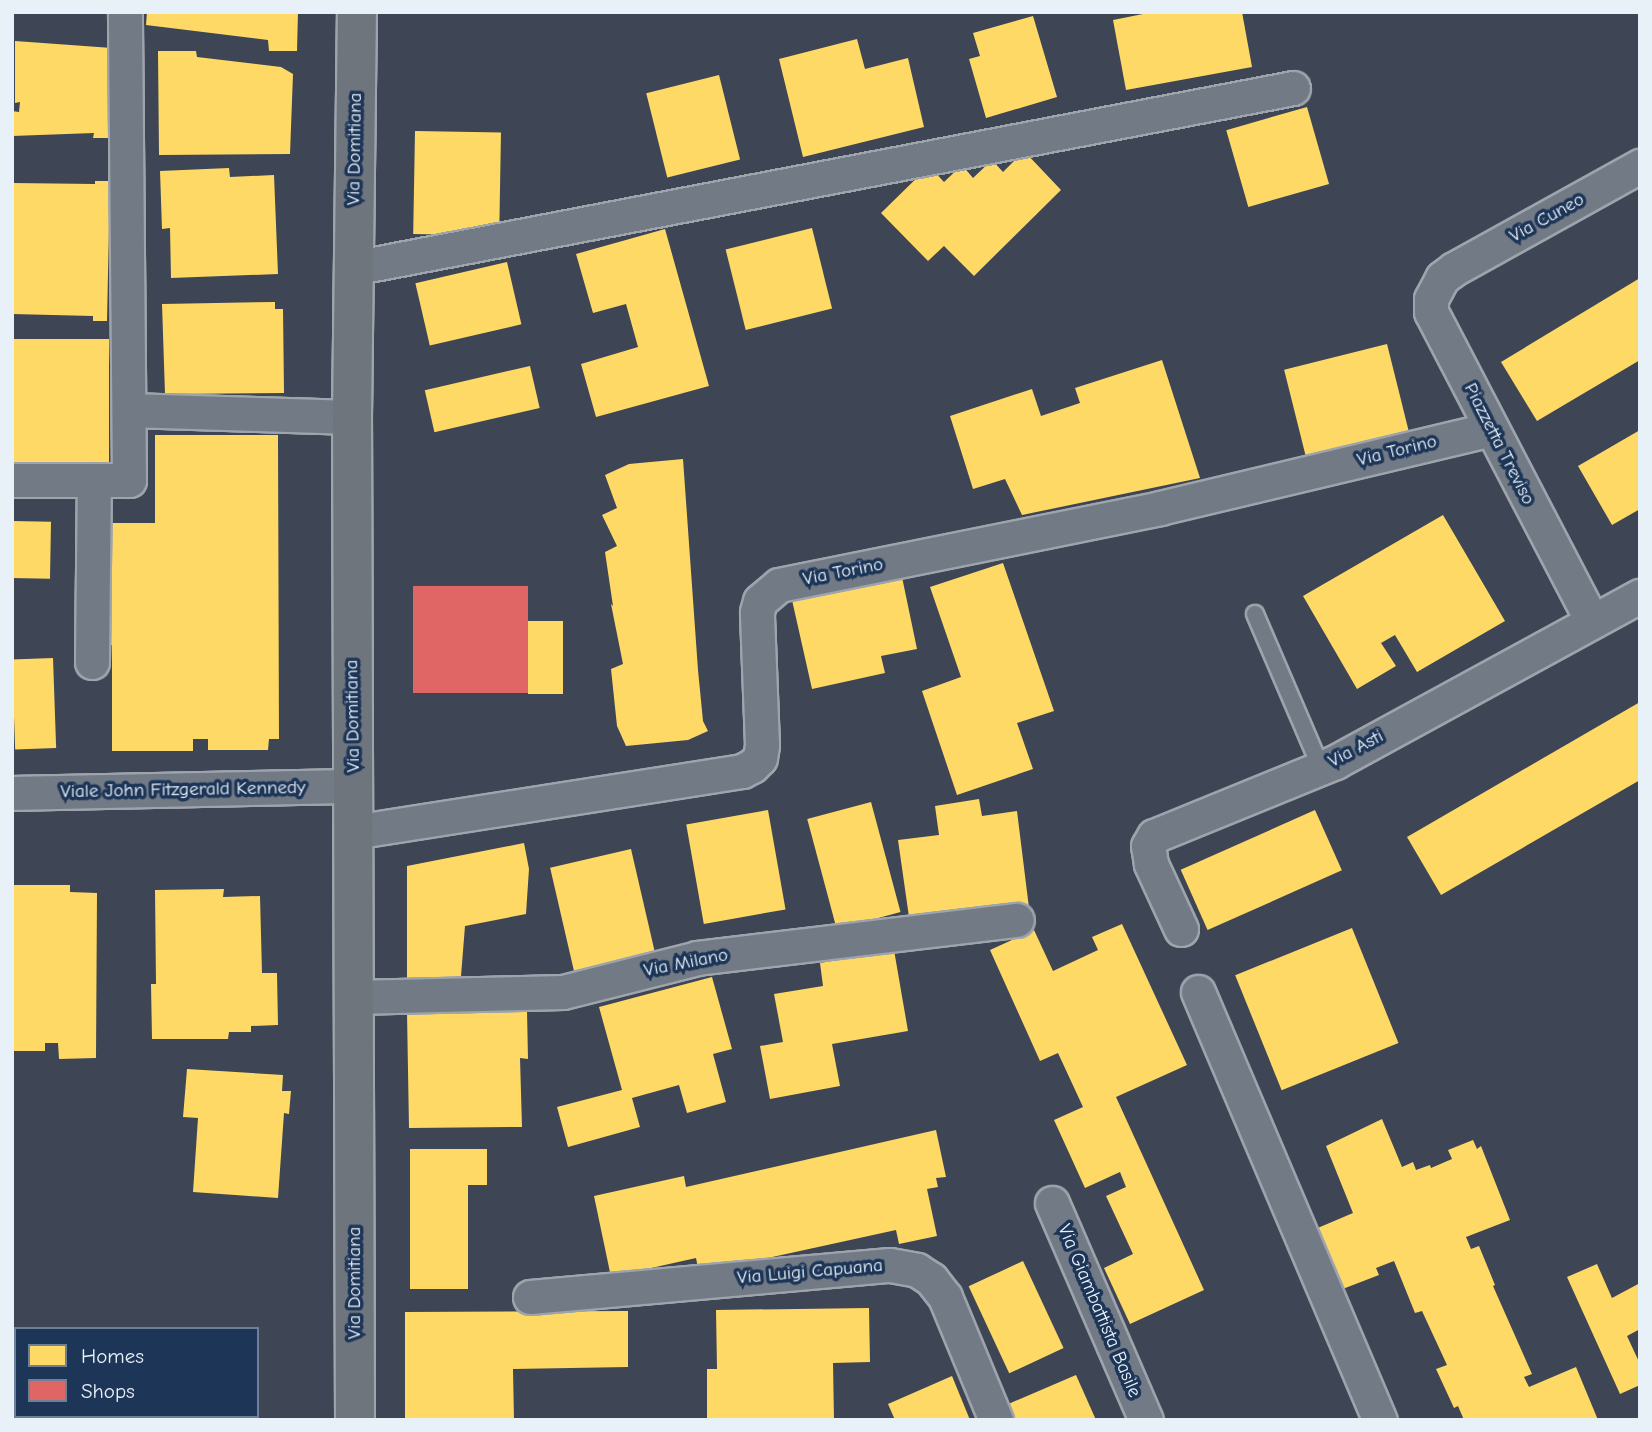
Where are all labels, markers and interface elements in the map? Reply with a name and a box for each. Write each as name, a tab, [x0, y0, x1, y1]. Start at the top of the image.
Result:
street label: Via Domitiana	[343, 93, 367, 205]
street label: Via Cuneo	[1506, 188, 1588, 248]
street label: Piazzetta Treviso	[1459, 379, 1539, 509]
street label: Via Torino	[1355, 430, 1439, 472]
street label: Via Torino	[801, 553, 885, 591]
street label: Via Domitiana	[341, 660, 365, 772]
street label: Via Asti	[1324, 725, 1388, 773]
street label: Viale John Fitzgerald Kennedy	[60, 776, 306, 804]
street label: Via Milano	[642, 944, 730, 982]
street label: Via Giambattista Basile	[1052, 1221, 1146, 1401]
street label: Via Domitiana	[344, 1227, 366, 1339]
street label: Via Luigi Capuana	[736, 1254, 884, 1290]
legend	[14, 1327, 259, 1418]
text: Homes	[81, 1344, 144, 1368]
text: Shops	[81, 1379, 135, 1403]

